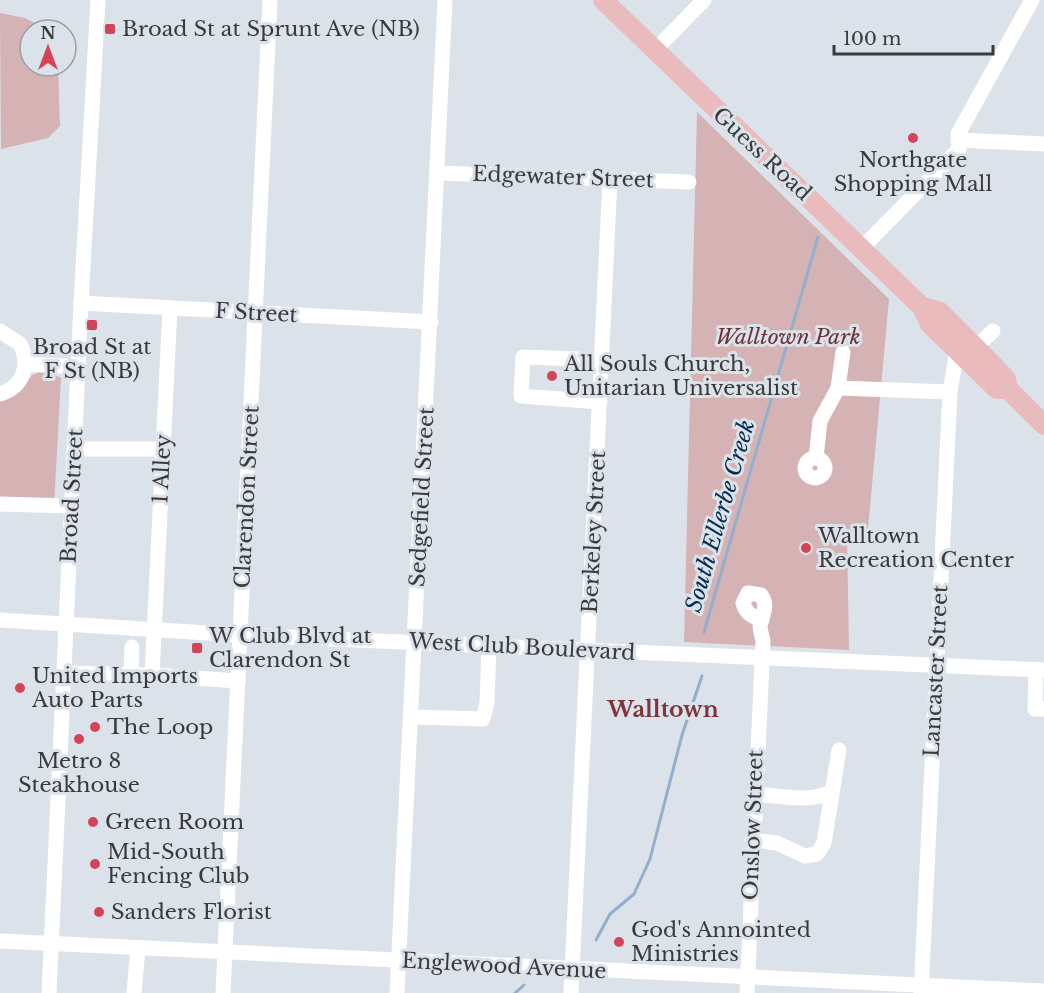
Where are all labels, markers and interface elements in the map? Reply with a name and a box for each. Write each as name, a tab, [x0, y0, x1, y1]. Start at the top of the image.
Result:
place label: Broad St at Sprunt Ave (NB)	[122, 16, 420, 42]
north arrow	[18, 18, 78, 78]
scale bar	[834, 18, 993, 56]
marker: Broad St at Sprunt Ave (NB)	[103, 22, 117, 36]
text: N	[40, 23, 56, 43]
text: 100 m	[843, 28, 901, 50]
street label: Guess Road	[707, 102, 817, 206]
marker: Northgate Shopping Mall	[906, 131, 920, 145]
place label: Northgate Shopping Mall	[834, 147, 992, 197]
street label: Edgewater Street	[472, 161, 654, 193]
street label: F Street	[214, 298, 298, 328]
marker: Broad St at F St (NB)	[85, 318, 99, 332]
park label: Walltown Park	[715, 324, 861, 350]
place label: Broad St at F St (NB)	[33, 334, 151, 384]
place label: All Souls Church, Unitarian Universalist	[563, 351, 798, 401]
marker: All Souls Church, Unitarian Universalist	[545, 369, 559, 383]
street label: Clarendon Street	[229, 405, 265, 589]
street label: Sedgefield Street	[404, 406, 440, 588]
water label: South Ellerbe Creek	[680, 417, 760, 615]
street label: Broad Street	[55, 428, 89, 564]
street label: 1 Alley	[147, 433, 177, 504]
street label: Berkeley Street	[577, 450, 611, 614]
place label: Walltown Recreation Center	[817, 523, 1014, 573]
marker: Walltown Recreation Center	[799, 541, 813, 555]
street label: Lancaster Street	[919, 584, 953, 758]
place label: W Club Blvd at Clarendon St	[208, 623, 371, 673]
street label: West Club Boulevard	[407, 628, 636, 666]
marker: W Club Blvd at Clarendon St	[190, 641, 204, 655]
place label: United Imports Auto Parts	[31, 663, 198, 713]
marker: United Imports Auto Parts	[13, 681, 27, 695]
district label: Walltown	[606, 696, 719, 723]
place label: The Loop	[107, 714, 213, 740]
marker: The Loop	[88, 720, 102, 734]
marker: Metro 8 Steakhouse	[72, 732, 86, 746]
place label: Metro 8 Steakhouse	[18, 748, 140, 798]
street label: Onslow Street	[737, 749, 769, 901]
place label: Green Room	[105, 809, 244, 835]
marker: Green Room	[86, 815, 100, 829]
place label: Mid-South Fencing Club	[107, 839, 249, 889]
marker: Mid-South Fencing Club	[88, 857, 102, 871]
place label: Sanders Florist	[111, 899, 272, 925]
marker: Sanders Florist	[92, 905, 106, 919]
place label: God's Annointed Ministries	[631, 917, 811, 967]
marker: God's Annointed Ministries	[612, 935, 626, 949]
street label: Englewood Avenue	[401, 948, 607, 984]

